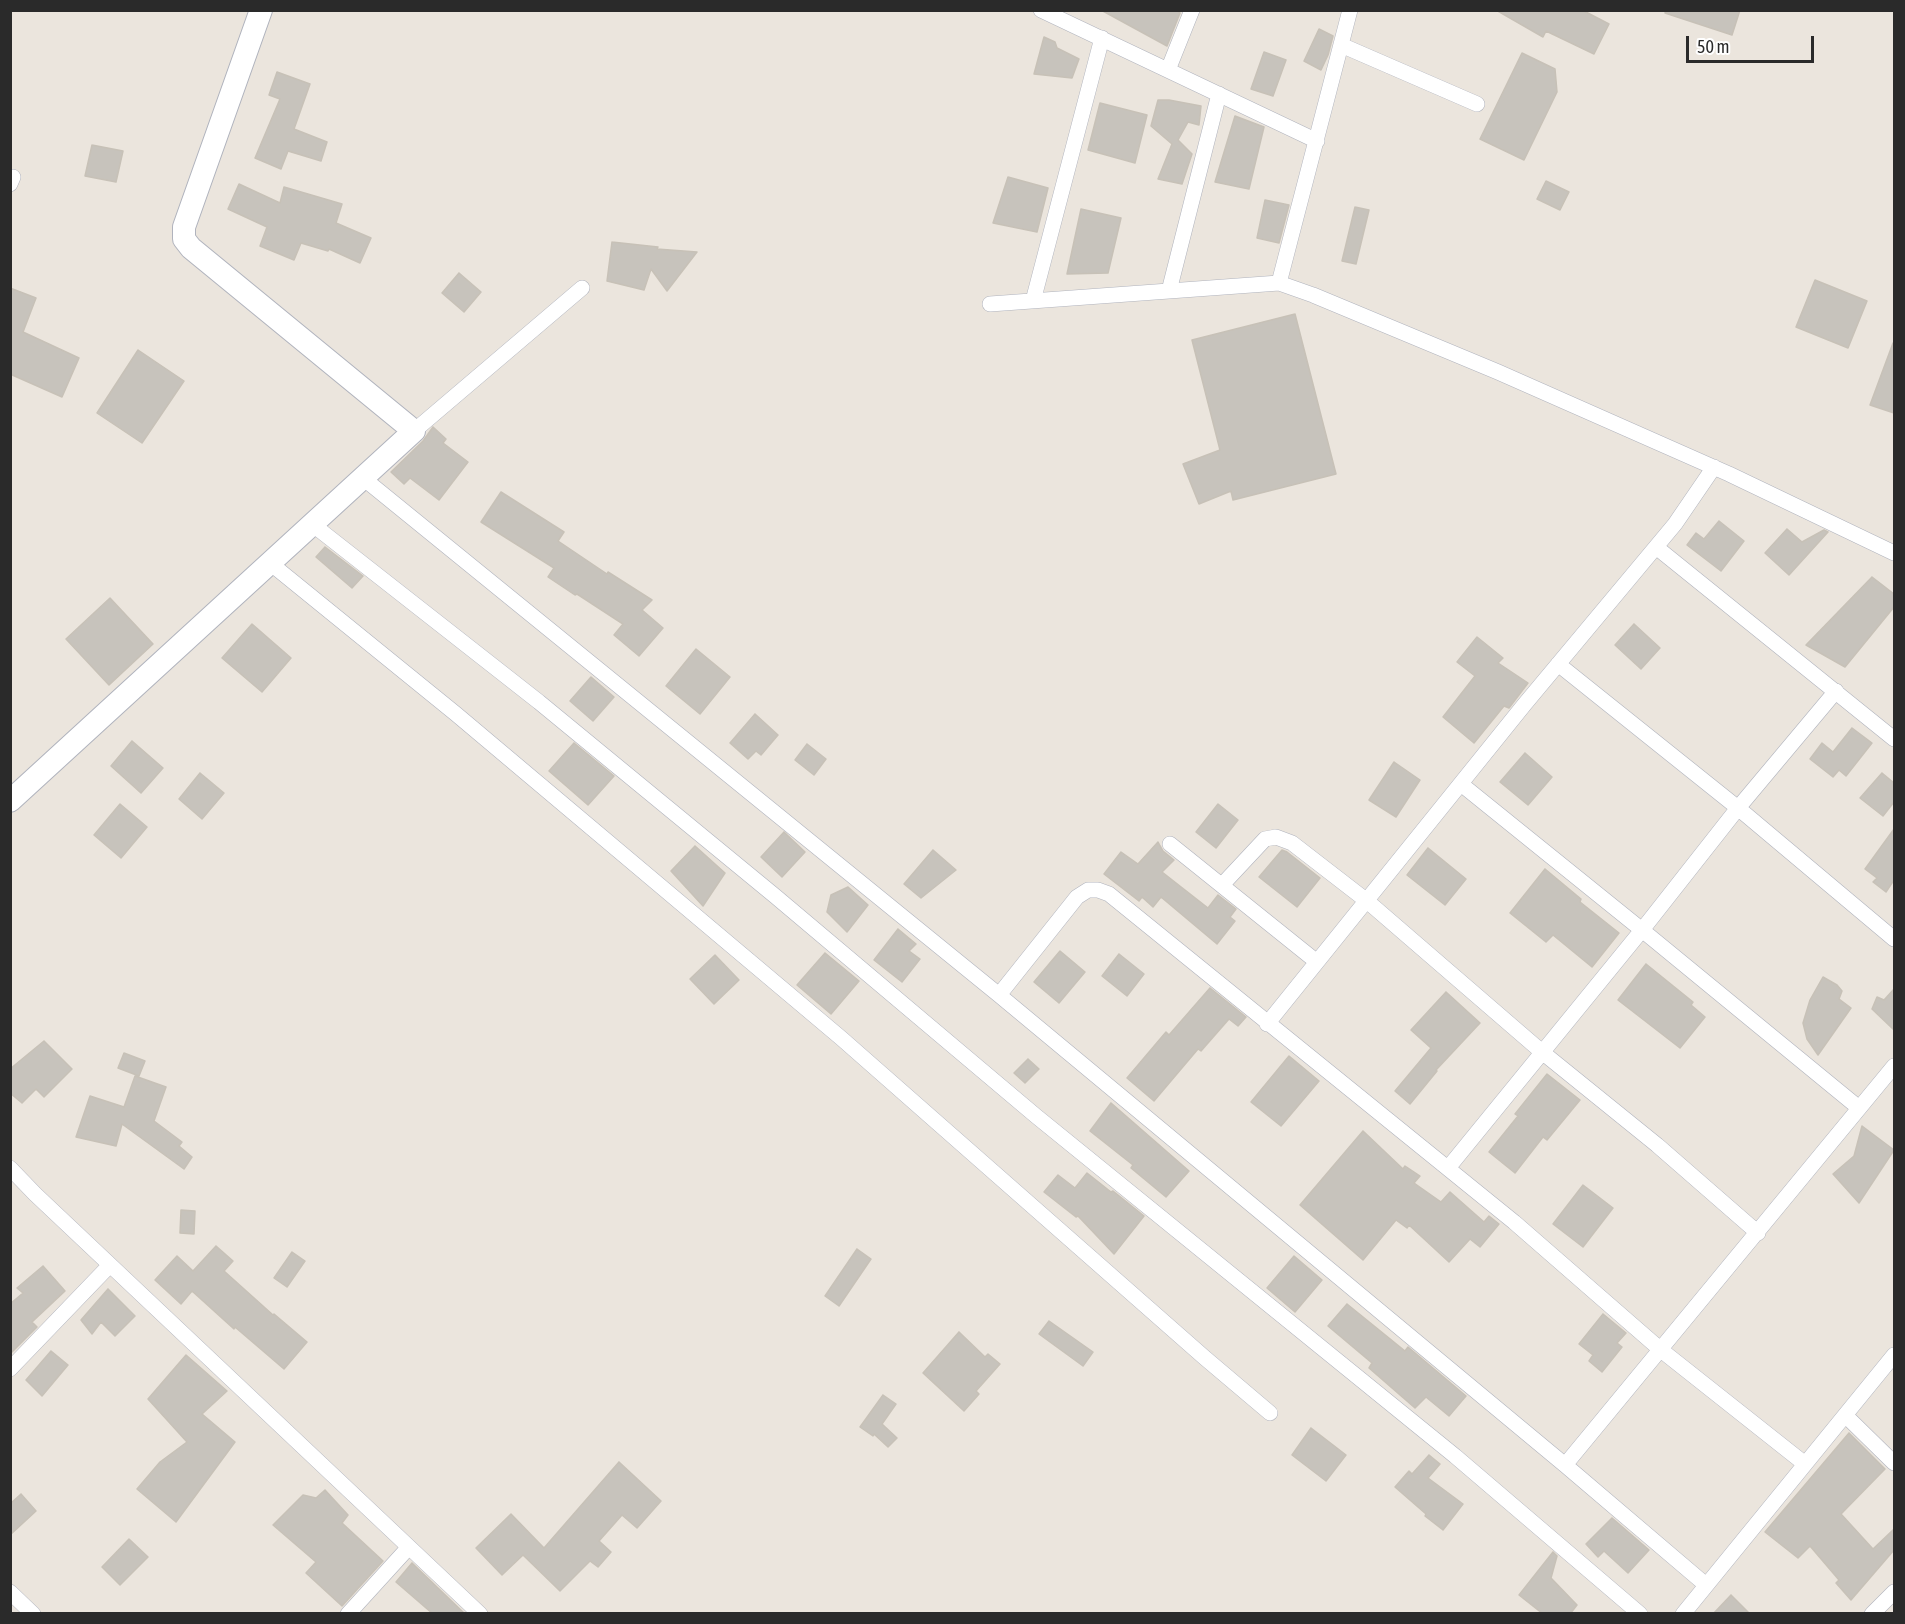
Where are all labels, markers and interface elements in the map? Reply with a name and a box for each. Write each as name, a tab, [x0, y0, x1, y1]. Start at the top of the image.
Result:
scale bar	[1689, 24, 1816, 62]
text: 50 m	[1697, 36, 1729, 57]

